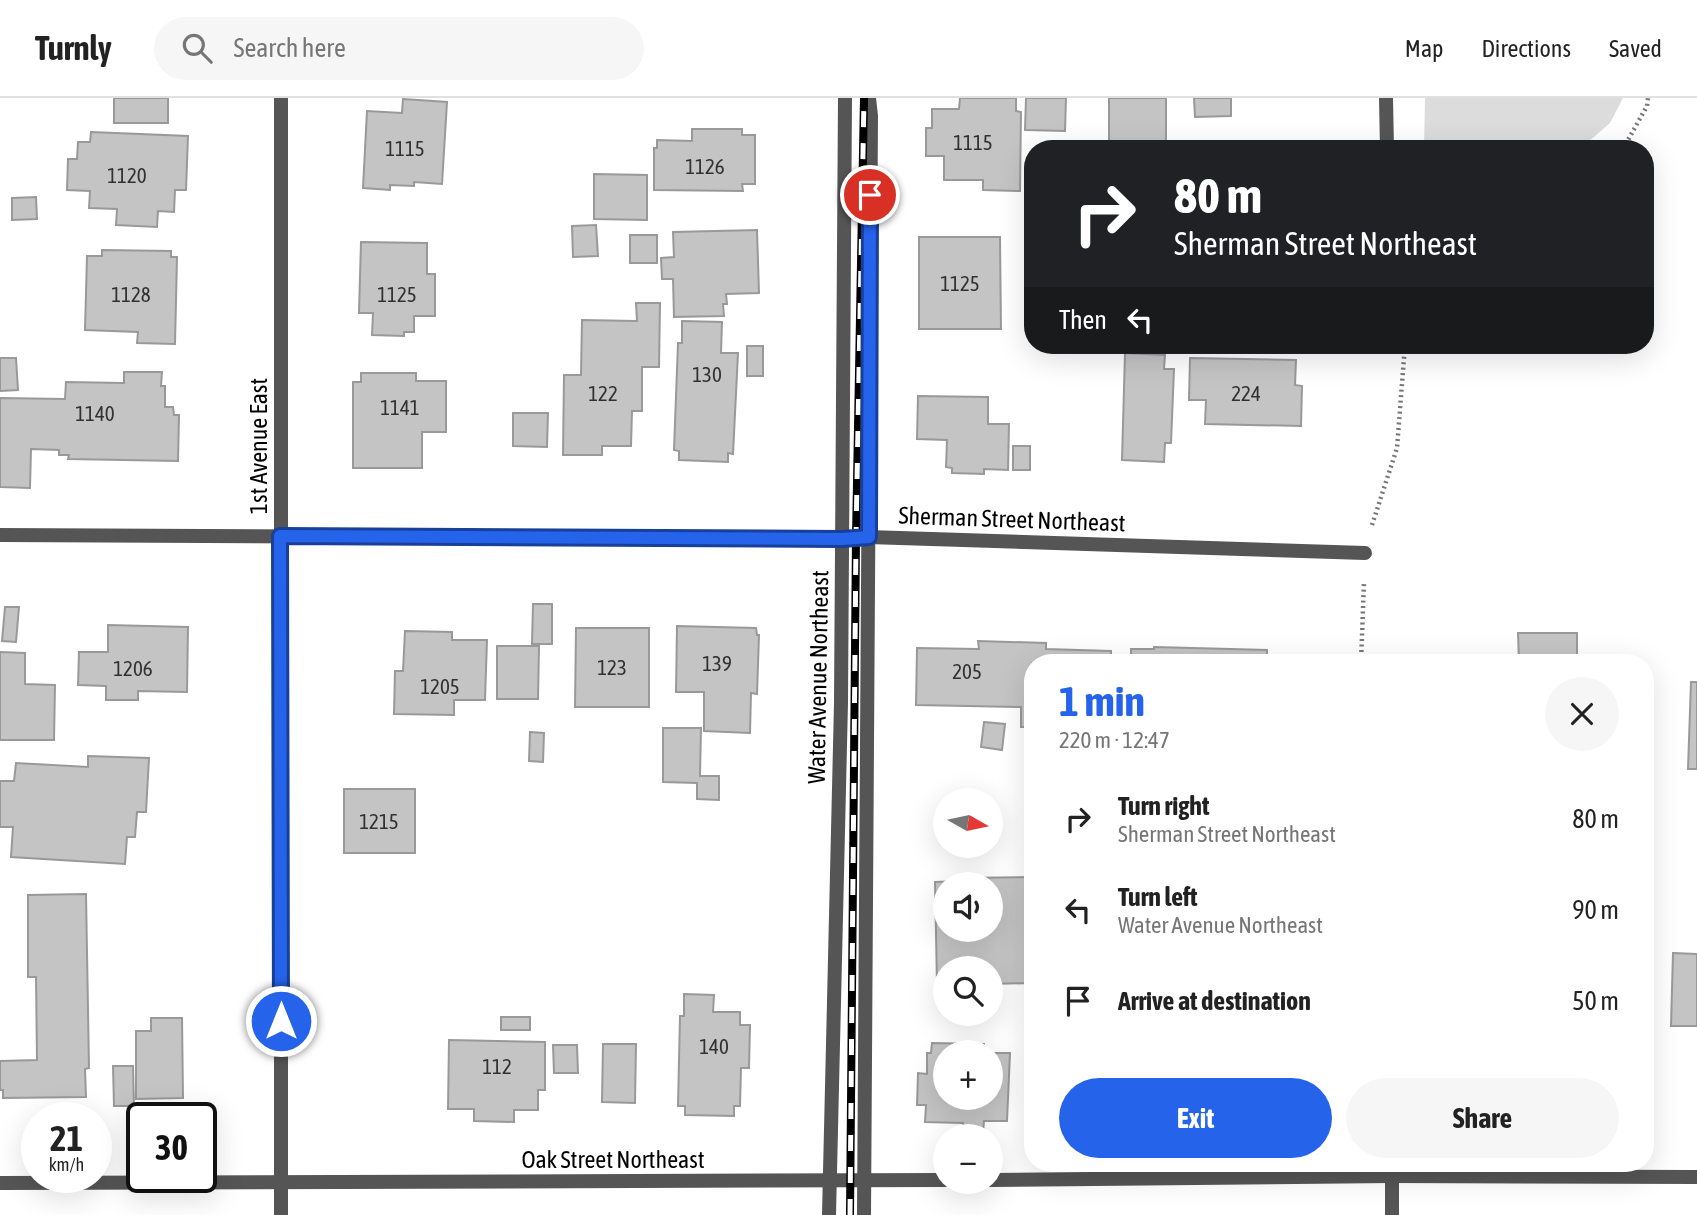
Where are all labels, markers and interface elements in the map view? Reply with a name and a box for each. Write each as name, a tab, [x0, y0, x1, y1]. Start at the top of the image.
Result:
search box	[154, 17, 644, 80]
text: Turnly	[35, 29, 112, 67]
icon: search	[178, 29, 216, 67]
text: Search here	[234, 33, 346, 63]
text: Map	[1405, 35, 1443, 62]
text: Directions	[1481, 35, 1571, 62]
text: Saved	[1609, 35, 1662, 62]
house number: 1115	[953, 130, 993, 154]
house number: 1115	[385, 136, 425, 160]
house number: 1126	[685, 154, 725, 178]
house number: 1120	[107, 163, 147, 187]
pin	[840, 165, 900, 225]
text: 80 m	[1174, 167, 1262, 223]
icon: right	[1059, 168, 1150, 259]
icon: arrive	[851, 176, 889, 214]
text: Sherman Street Northeast	[1174, 225, 1477, 262]
house number: 1125	[940, 271, 980, 295]
house number: 1128	[111, 282, 151, 306]
house number: 1125	[377, 282, 417, 306]
icon: left	[1121, 301, 1159, 339]
text: Then	[1059, 305, 1107, 335]
house number: 130	[692, 362, 722, 386]
street label: 1st Avenue East	[245, 378, 272, 514]
house number: 122	[588, 381, 618, 405]
house number: 224	[1231, 381, 1261, 405]
house number: 1141	[380, 395, 420, 419]
house number: 1140	[75, 401, 115, 425]
street label: Sherman Street Northeast	[898, 502, 1126, 536]
street label: Water Avenue Northeast	[803, 570, 833, 784]
house number: 139	[702, 651, 732, 675]
house number: 123	[597, 655, 627, 679]
house number: 1206	[113, 656, 153, 680]
house number: 205	[952, 659, 982, 683]
house number: 1205	[420, 674, 460, 698]
text: 1 min	[1059, 677, 1145, 725]
button: close	[1545, 677, 1619, 751]
text: 220 m · 12:47	[1059, 727, 1170, 753]
north arrow	[933, 788, 1003, 858]
map controls	[933, 788, 1003, 1194]
text: Turn right	[1118, 791, 1209, 821]
icon: right	[1059, 800, 1097, 838]
text: 80 m	[1572, 804, 1619, 834]
house number: 1215	[359, 809, 399, 833]
text: Sherman Street Northeast	[1118, 821, 1336, 847]
button: sound	[933, 872, 1003, 942]
text: Turn left	[1118, 882, 1198, 912]
icon: left	[1059, 891, 1097, 929]
text: 90 m	[1572, 895, 1619, 925]
text: Water Avenue Northeast	[1118, 912, 1323, 938]
button: search	[933, 956, 1003, 1026]
icon: arrive	[1059, 982, 1097, 1020]
position arrow	[244, 984, 318, 1058]
text: Arrive at destination	[1118, 986, 1311, 1016]
text: 50 m	[1572, 986, 1619, 1016]
house number: 140	[699, 1034, 729, 1058]
button: +	[933, 1040, 1003, 1110]
house number: 112	[482, 1054, 512, 1078]
button: Exit	[1059, 1078, 1332, 1158]
button: Share	[1346, 1078, 1619, 1158]
speed limit sign: 30	[126, 1102, 217, 1193]
text: 21	[50, 1118, 83, 1158]
button: −	[933, 1124, 1003, 1194]
street label: Oak Street Northeast	[521, 1146, 705, 1173]
text: km/h	[49, 1154, 84, 1175]

